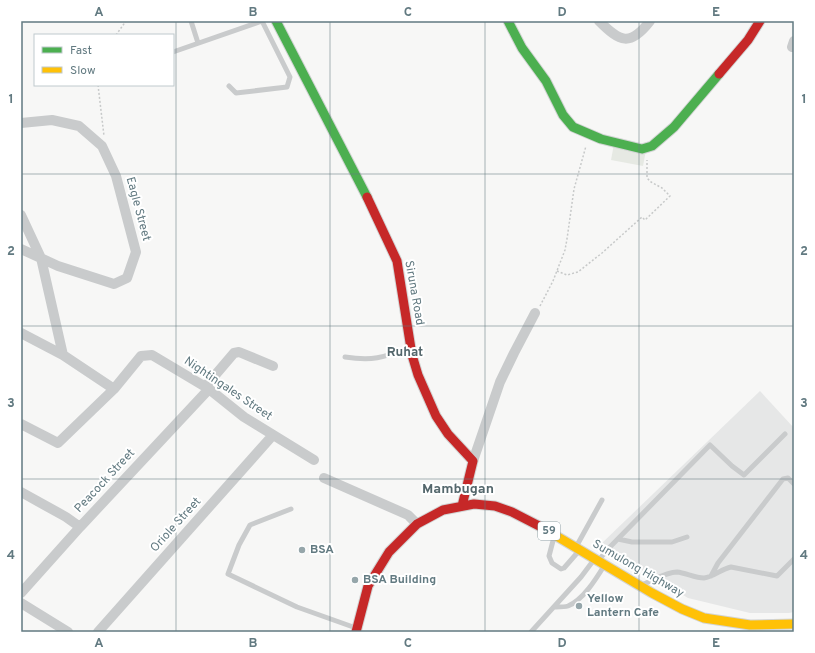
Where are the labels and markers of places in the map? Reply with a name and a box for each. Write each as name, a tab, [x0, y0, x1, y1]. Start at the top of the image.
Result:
place label: BSA	[310, 542, 334, 558]
marker: BSA	[297, 545, 307, 555]
place label: BSA Building	[363, 572, 436, 588]
marker: BSA Building	[350, 575, 360, 585]
place label: Yellow Lantern Cafe	[587, 591, 659, 621]
marker: Yellow Lantern Cafe	[574, 601, 584, 611]

